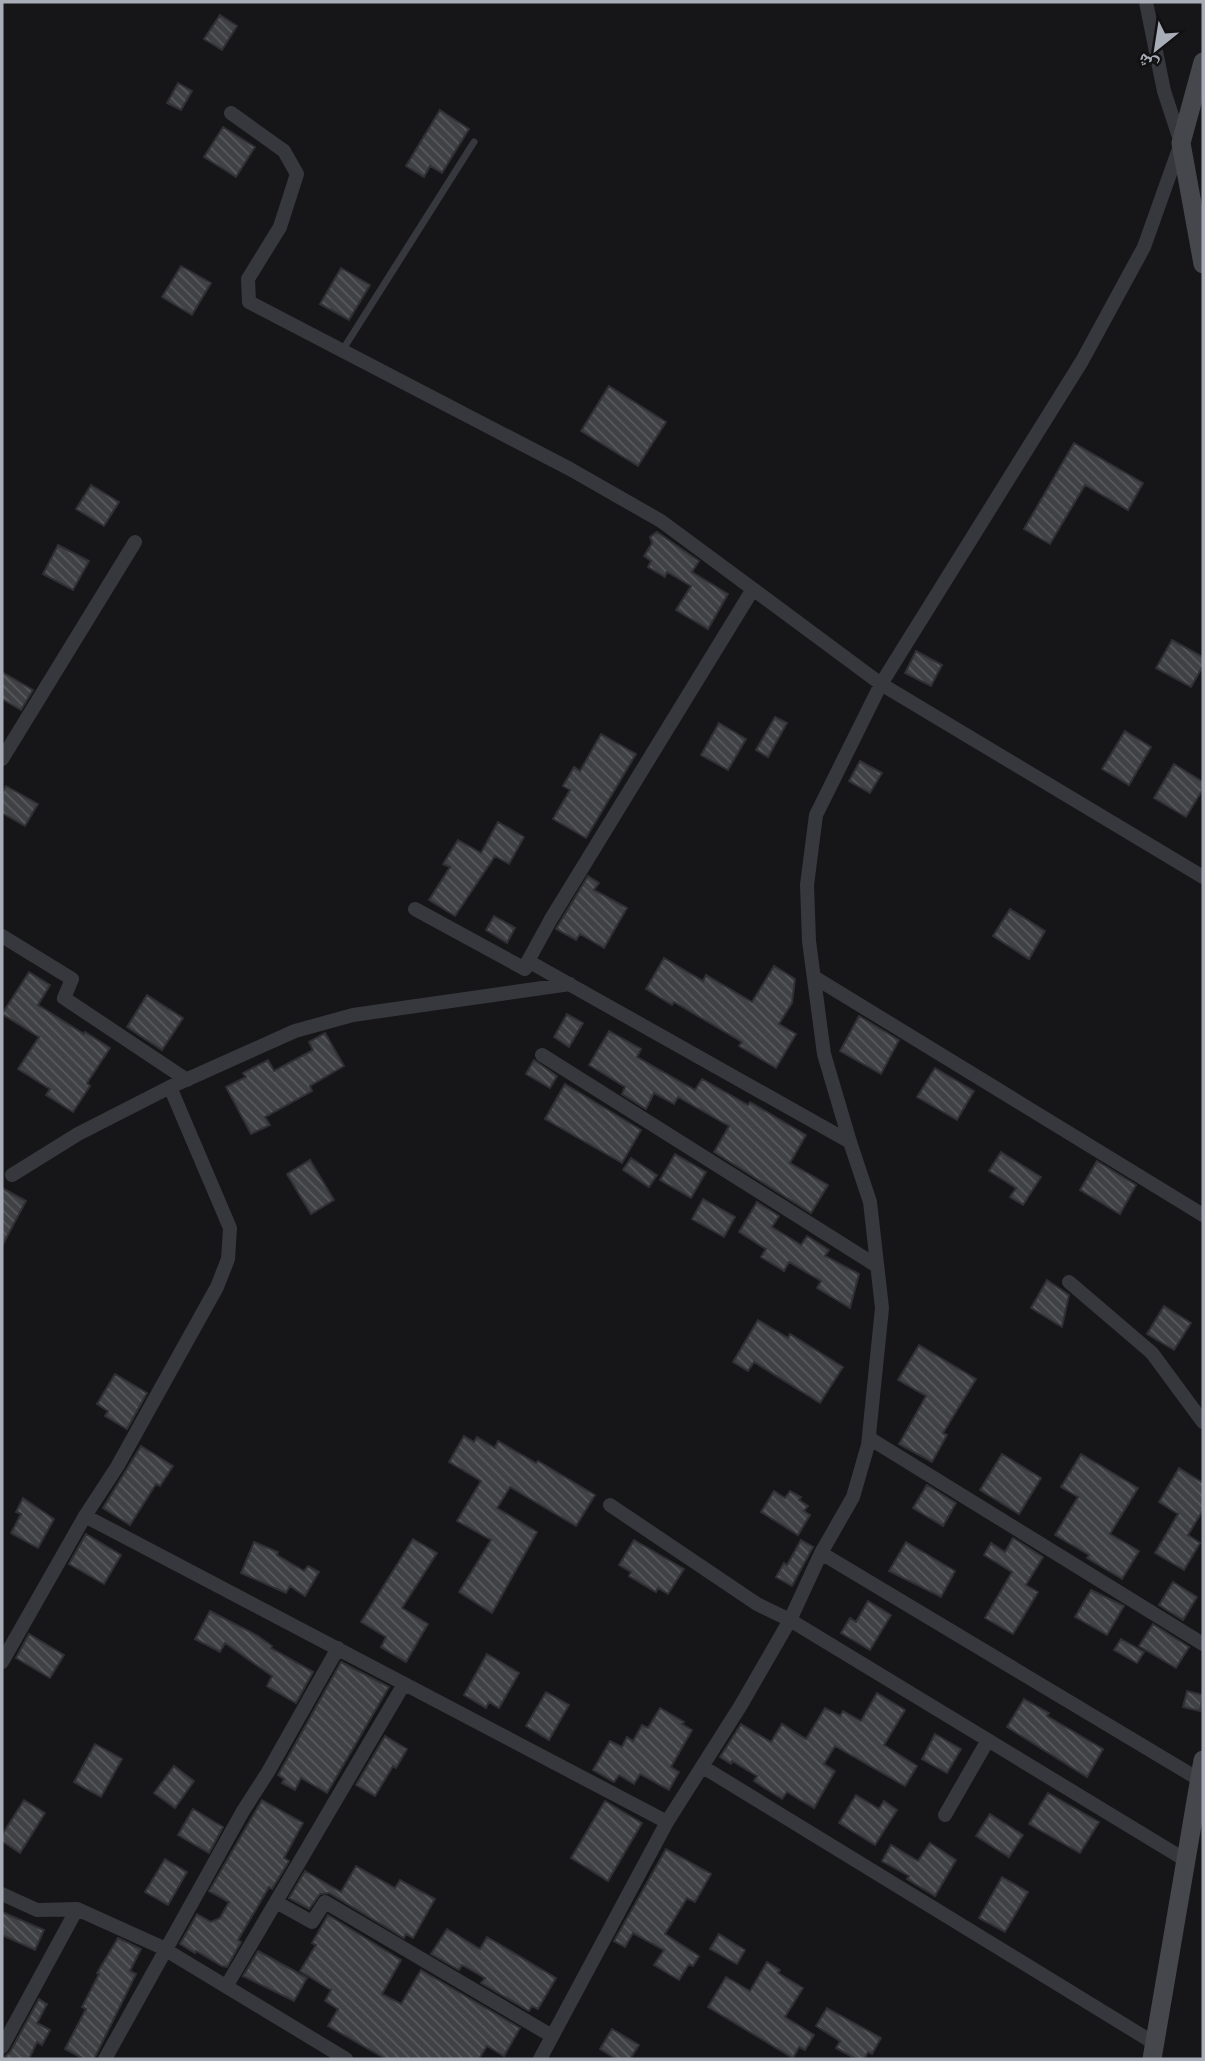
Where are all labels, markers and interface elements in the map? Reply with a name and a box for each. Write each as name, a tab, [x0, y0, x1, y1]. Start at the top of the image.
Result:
north arrow	[1121, 14, 1191, 84]
text: ش	[1131, 47, 1163, 82]

